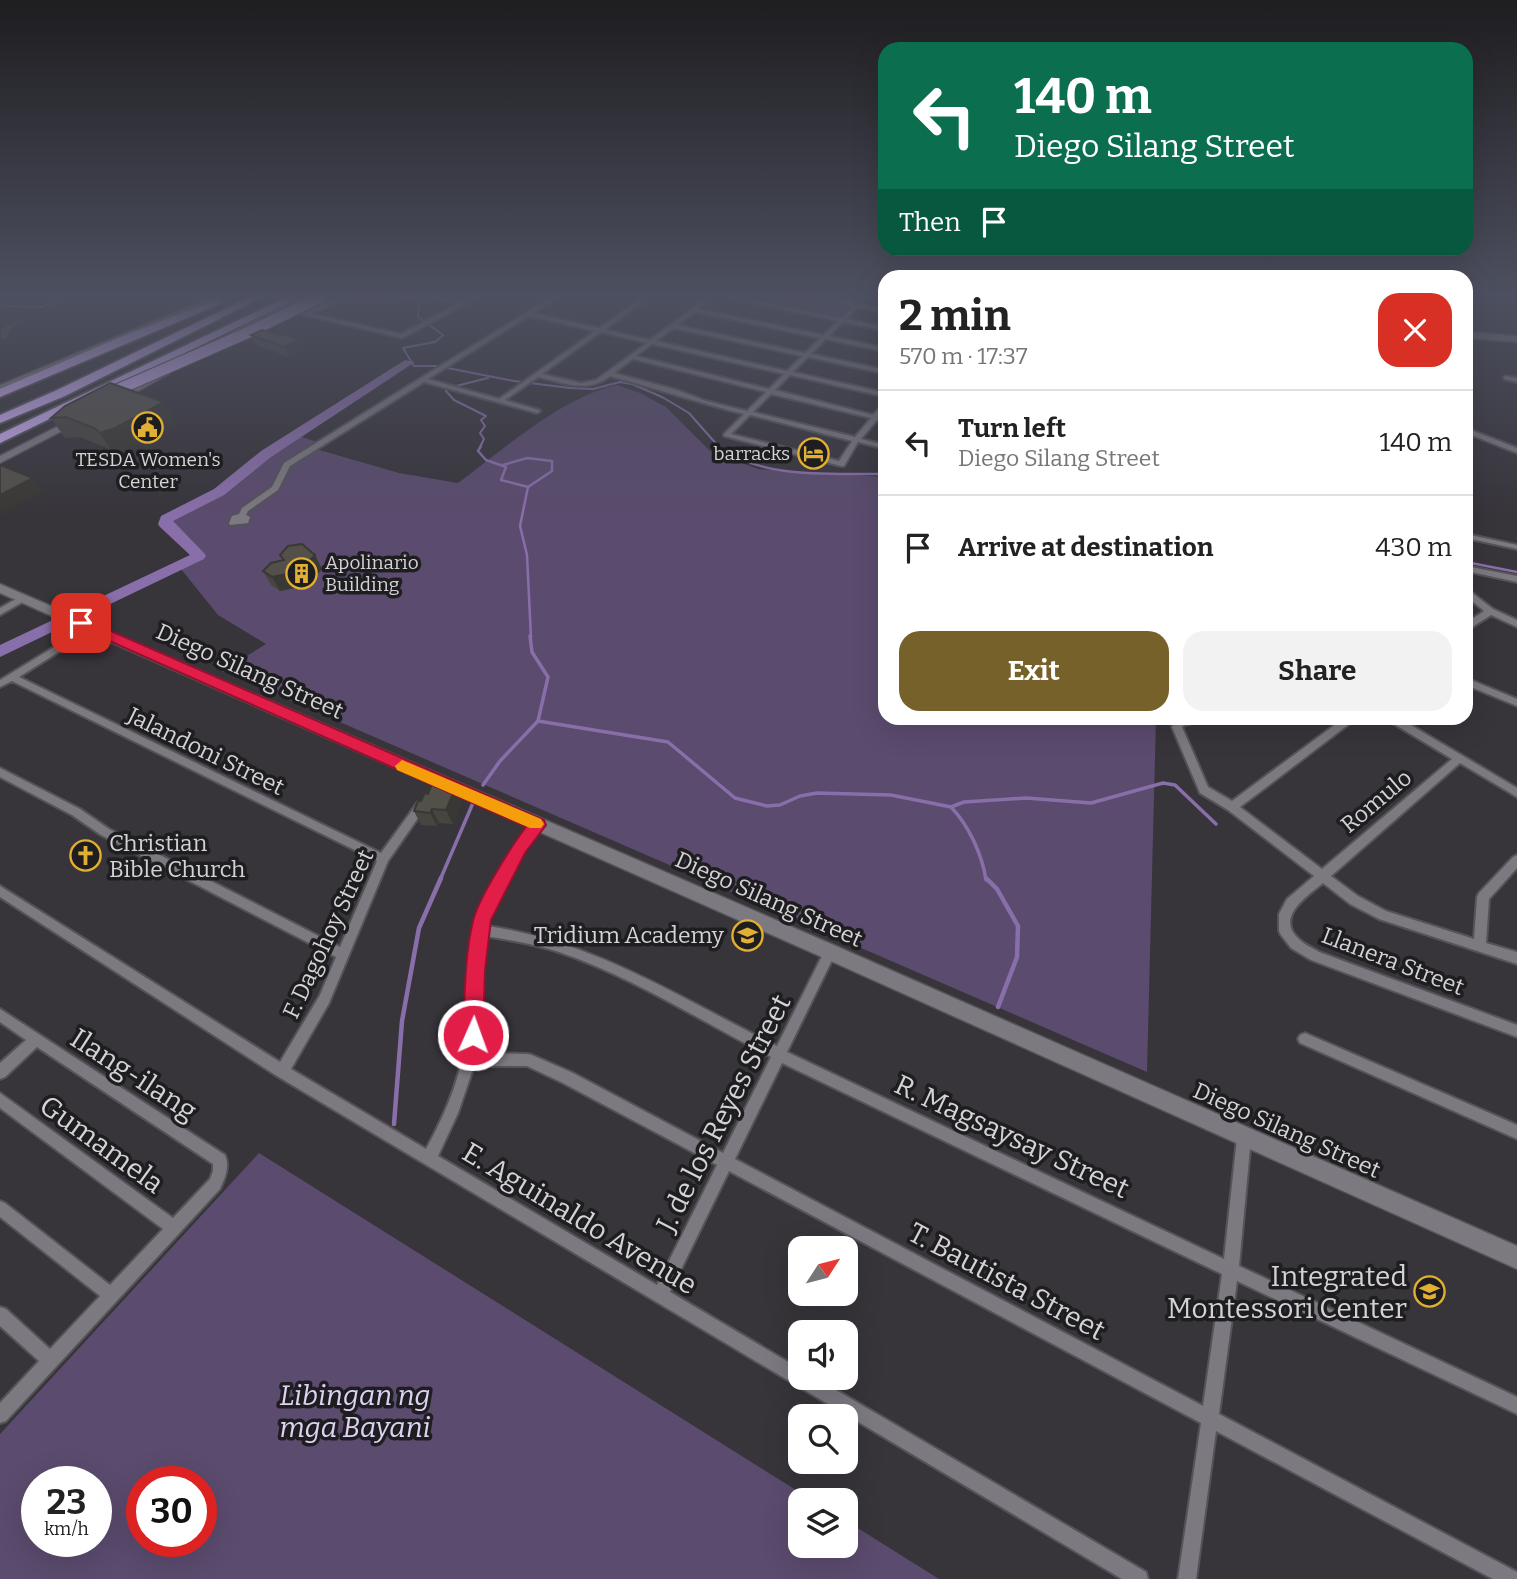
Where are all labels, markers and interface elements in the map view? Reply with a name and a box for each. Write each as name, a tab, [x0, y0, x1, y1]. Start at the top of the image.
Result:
text: 140 m	[1014, 67, 1152, 126]
icon: left	[899, 70, 990, 161]
text: Diego Silang Street	[1014, 127, 1295, 165]
icon: arrive	[975, 203, 1013, 241]
text: Then	[899, 207, 961, 238]
text: 2 min	[899, 291, 1011, 341]
button: close	[1378, 293, 1452, 367]
text: 570 m · 17:37	[899, 342, 1027, 370]
public building icon: TESDA Women's Center	[131, 411, 165, 445]
text: Turn left	[958, 413, 1066, 444]
icon: left	[899, 424, 937, 462]
text: 140 m	[1380, 427, 1452, 458]
hotel icon: barracks	[796, 436, 830, 470]
place label: barracks	[714, 442, 790, 465]
text: Diego Silang Street	[958, 444, 1160, 472]
place label: TESDA Women's Center	[75, 448, 221, 493]
icon: arrive	[899, 529, 937, 567]
text: Arrive at destination	[958, 532, 1213, 563]
text: 430 m	[1375, 532, 1452, 563]
place label: Apolinario Building	[325, 551, 419, 596]
building icon: Apolinario Building	[285, 556, 319, 590]
pin	[51, 593, 111, 653]
icon: arrive	[62, 604, 100, 642]
street label: Diego Silang Street	[152, 617, 348, 725]
button: Exit	[899, 631, 1169, 711]
button: Share	[1183, 631, 1452, 711]
street label: Jalandoni Street	[122, 701, 289, 801]
street label: Romulo	[1335, 763, 1417, 839]
place label: Christian Bible Church	[109, 829, 245, 883]
church icon: Christian Bible Church	[69, 839, 103, 873]
street label: F. Dagohoy Street	[277, 845, 379, 1023]
street label: Diego Silang Street	[671, 845, 867, 953]
school or university icon: Tridium Academy	[730, 918, 764, 952]
place label: Tridium Academy	[534, 921, 725, 949]
street label: Llanera Street	[1318, 921, 1468, 1001]
street label: J. de los Reyes Street	[649, 989, 798, 1238]
position arrow	[436, 998, 510, 1072]
street label: Ilang-ilang	[64, 1021, 203, 1127]
street label: R. Magsaysay Street	[890, 1068, 1134, 1205]
street label: Diego Silang Street	[1189, 1076, 1385, 1184]
street label: Gumamela	[33, 1089, 170, 1200]
street label: E. Aguinaldo Avenue	[457, 1135, 703, 1301]
street label: T. Bautista Street	[903, 1216, 1111, 1347]
north arrow	[788, 1236, 858, 1306]
map controls	[788, 1236, 858, 1558]
place label: Integrated Montessori Center	[1167, 1260, 1407, 1325]
school or university icon: Integrated Montessori Center	[1413, 1275, 1447, 1309]
button: sound	[788, 1320, 858, 1390]
park label: Libingan ng mga Bayani	[279, 1379, 431, 1444]
button: search	[788, 1404, 858, 1474]
speed limit sign: 30	[126, 1466, 217, 1557]
text: 23	[47, 1481, 86, 1523]
button: layers	[788, 1488, 858, 1558]
text: km/h	[44, 1518, 89, 1540]

